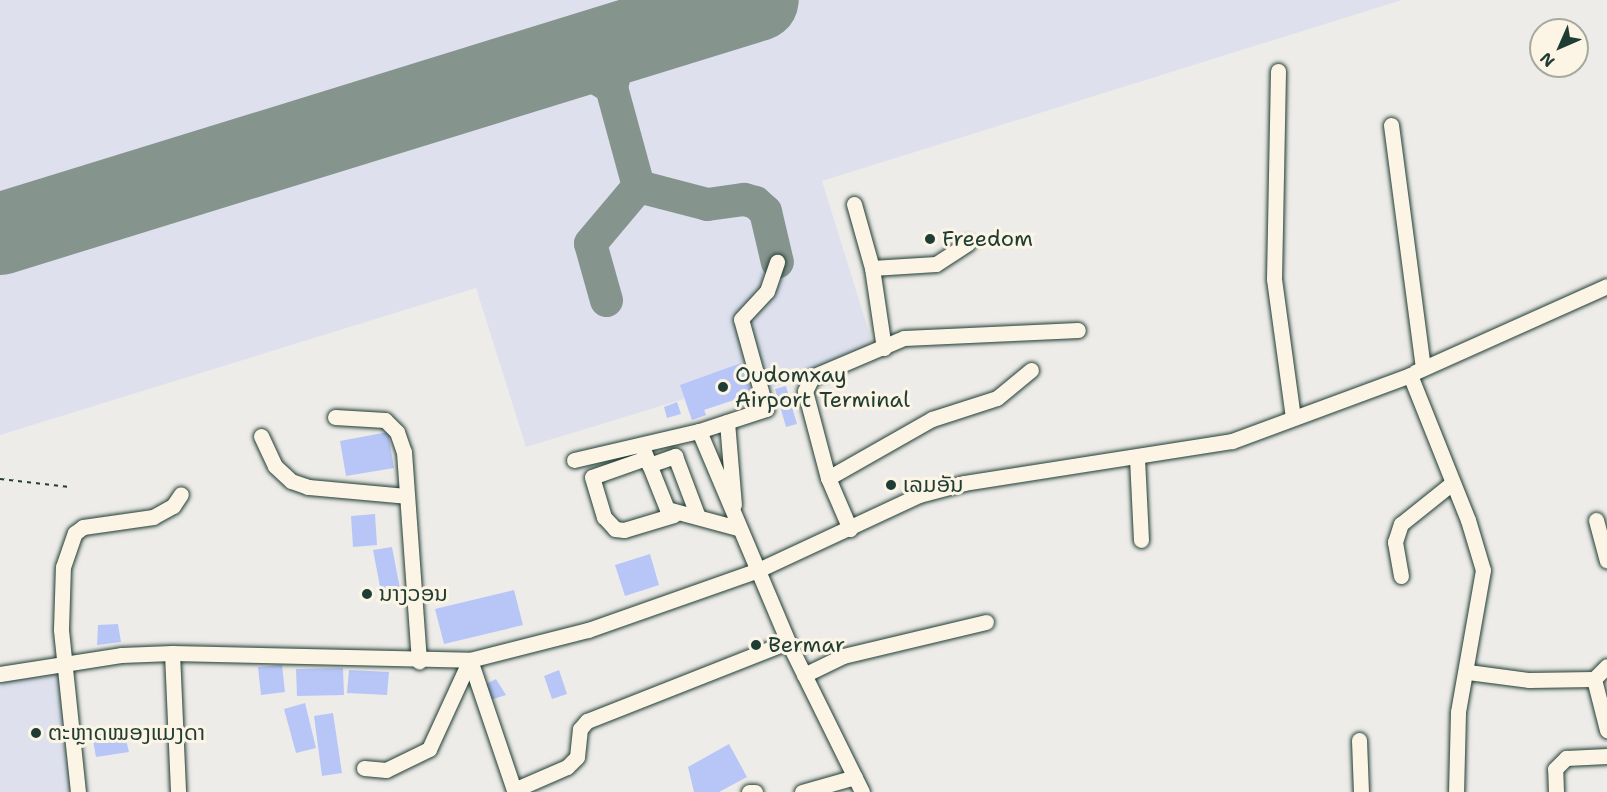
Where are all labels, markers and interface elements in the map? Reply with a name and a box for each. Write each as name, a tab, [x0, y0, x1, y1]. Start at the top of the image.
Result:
north arrow	[1529, 18, 1589, 78]
text: N	[1535, 48, 1559, 72]
place label: Freedom	[942, 226, 1033, 252]
marker: Freedom	[923, 232, 937, 246]
place label: Oudomxay Airport Terminal	[735, 361, 910, 412]
marker: Oudomxay Airport Terminal	[716, 380, 730, 394]
place label: ເລມອັນ	[903, 472, 964, 498]
marker: ເລມອັນ	[884, 478, 898, 492]
place label: ນາງວອນ	[379, 581, 448, 607]
marker: ນາງວອນ	[360, 587, 374, 601]
place label: Bermar	[768, 632, 845, 658]
marker: Bermar	[749, 638, 763, 652]
place label: ຕະຫຼາດໝອງແມງດາ	[48, 720, 205, 746]
marker: ຕະຫຼາດໝອງແມງດາ	[29, 726, 43, 740]

